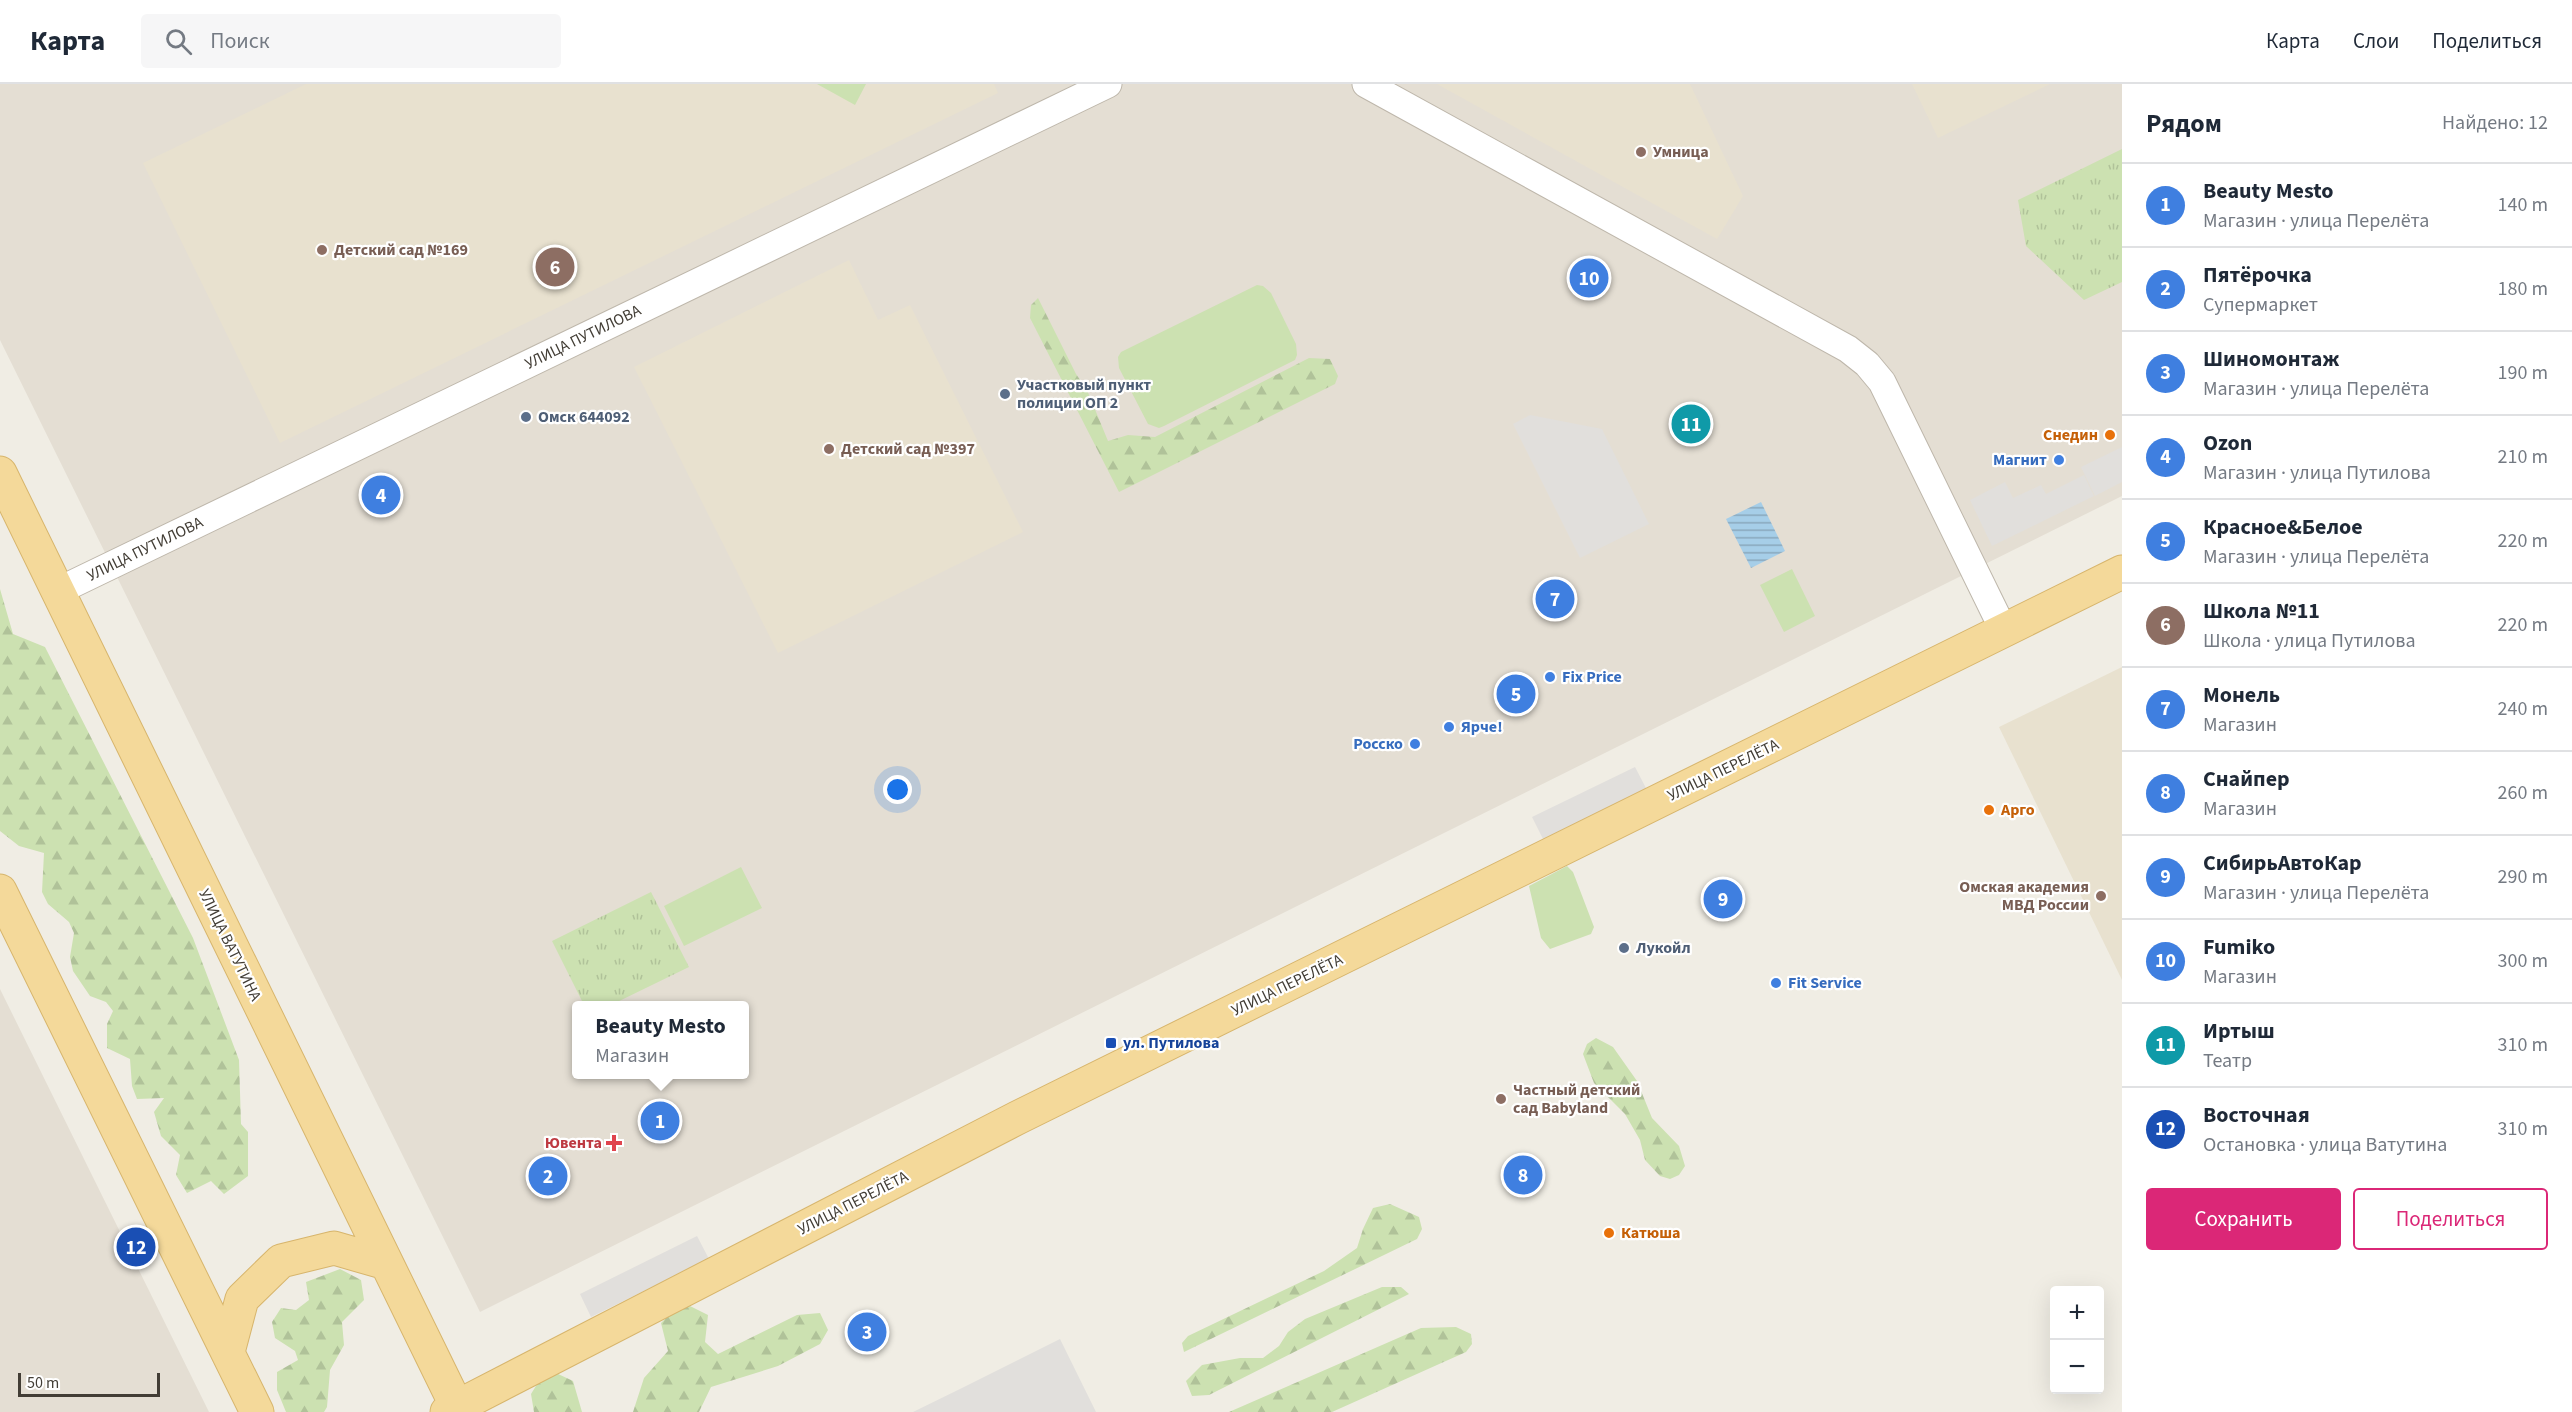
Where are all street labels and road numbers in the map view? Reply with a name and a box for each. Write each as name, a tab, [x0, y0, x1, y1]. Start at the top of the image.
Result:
street label: УЛИЦА ПУТИЛОВА	[521, 299, 645, 375]
street label: УЛИЦА ПУТИЛОВА	[83, 511, 207, 587]
street label: УЛИЦА ПЕРЕЛЁТА	[1664, 733, 1783, 806]
street label: УЛИЦА ВАТУТИНА	[193, 885, 267, 1005]
street label: УЛИЦА ПЕРЕЛЁТА	[1228, 948, 1347, 1021]
street label: УЛИЦА ПЕРЕЛЁТА	[794, 1166, 912, 1240]

